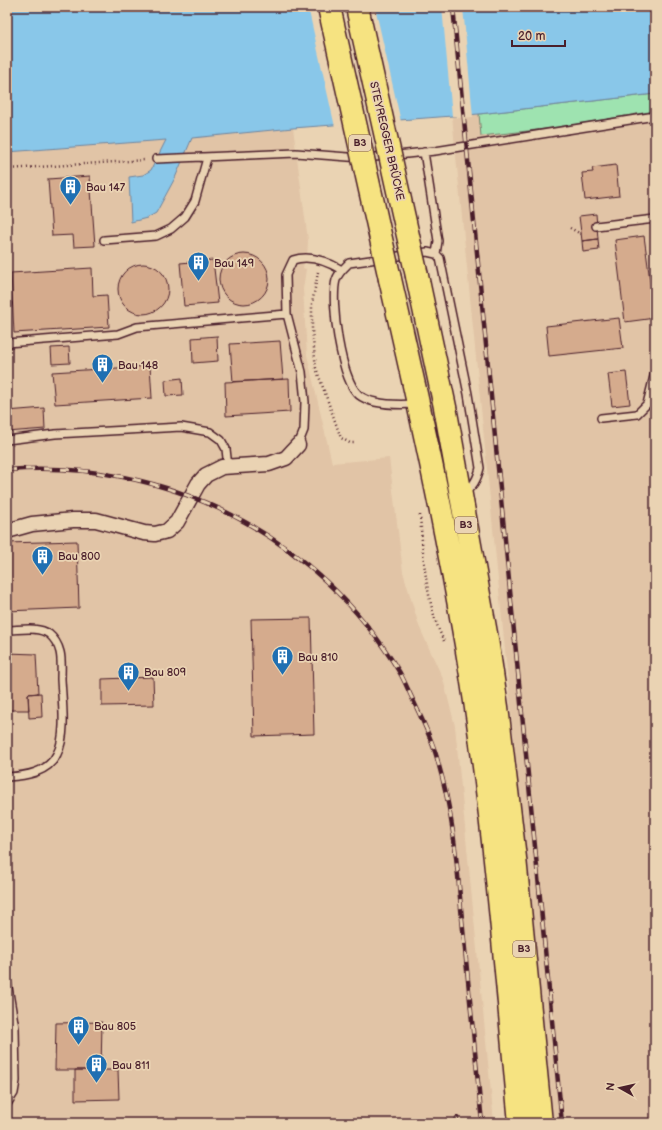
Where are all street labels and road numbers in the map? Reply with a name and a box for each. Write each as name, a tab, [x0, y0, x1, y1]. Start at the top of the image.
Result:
street label: STEYREGGER BRÜCKE	[367, 80, 408, 202]
road number: B3	[349, 135, 371, 151]
road number: B3	[455, 517, 477, 533]
road number: B3	[513, 941, 535, 957]

